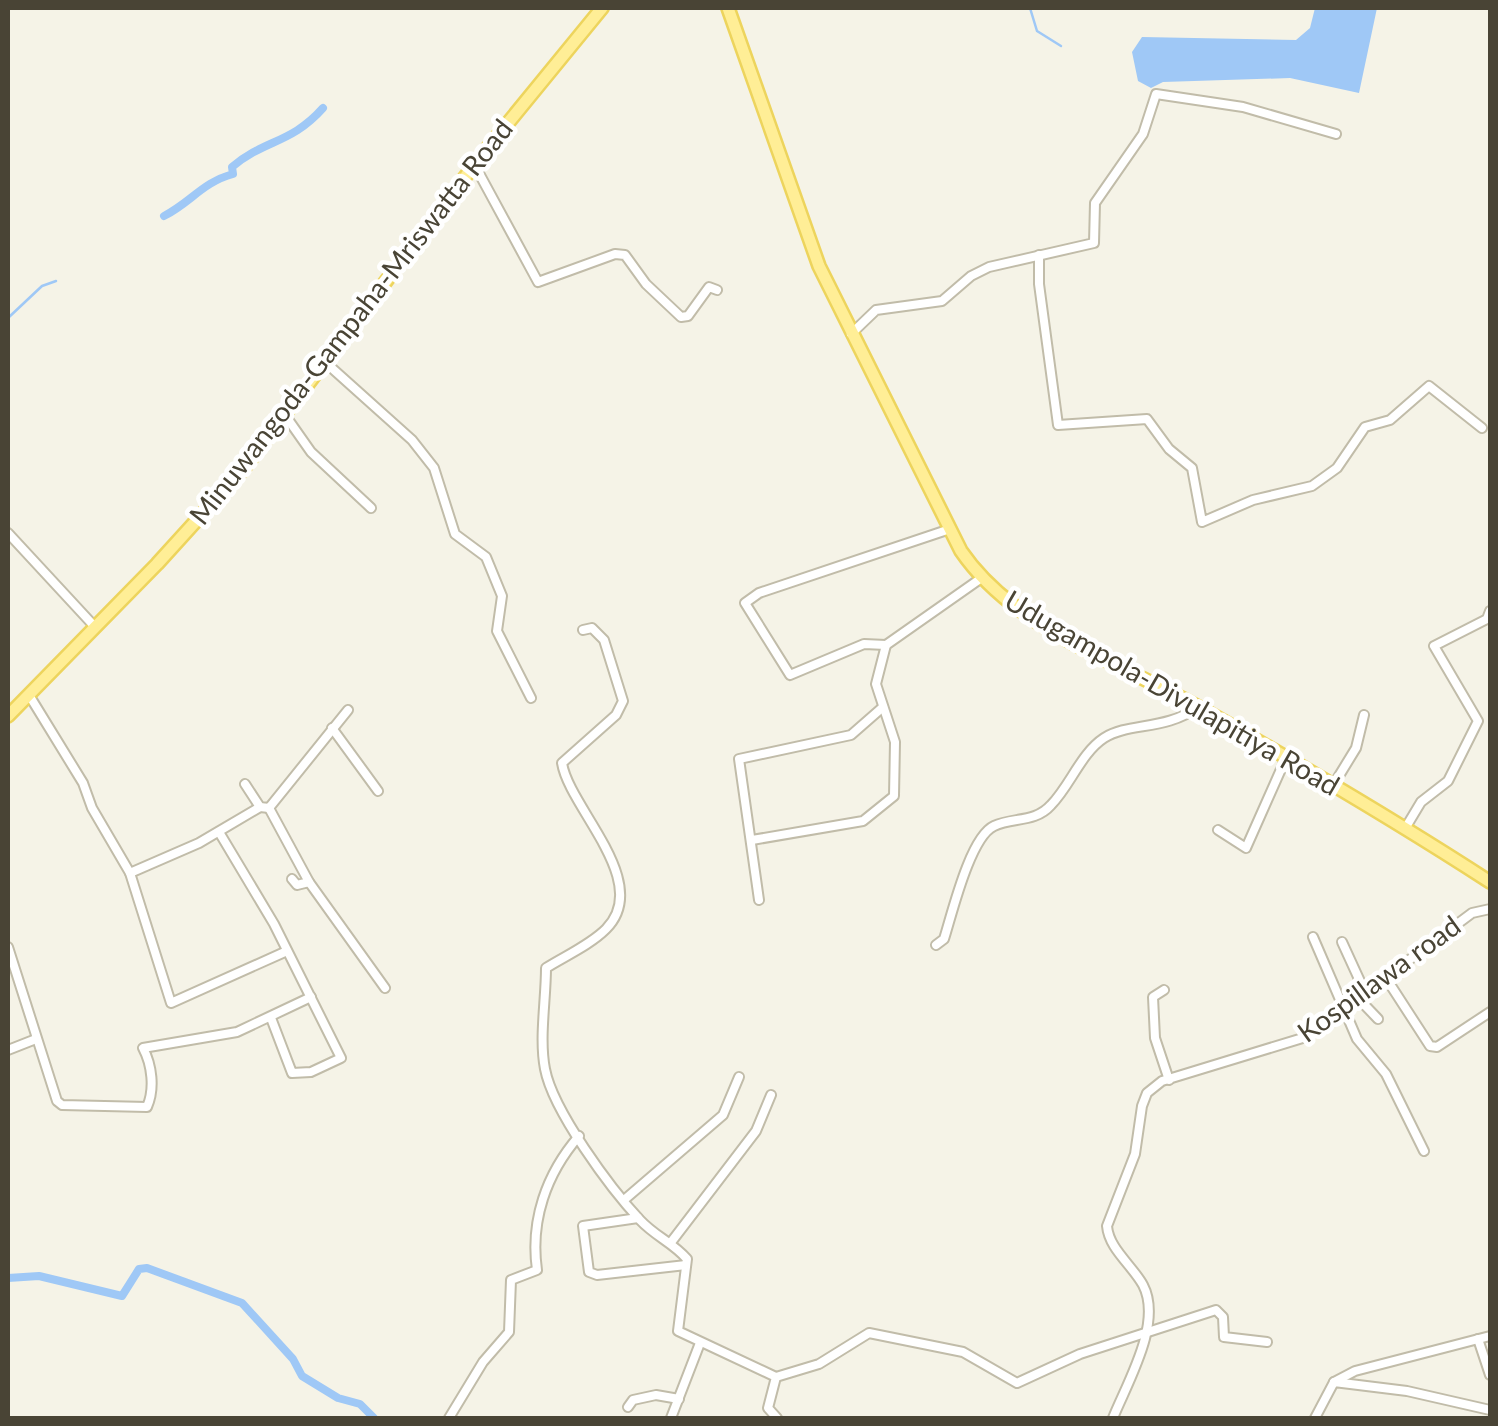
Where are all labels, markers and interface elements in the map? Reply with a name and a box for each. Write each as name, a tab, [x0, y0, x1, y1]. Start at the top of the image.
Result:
street label: Minuwangoda-Gampaha-Mriswatta Road	[181, 112, 519, 531]
street label: Udugampola-Divulapitiya Road	[999, 582, 1346, 802]
street label: Kospillawa road	[1290, 908, 1466, 1049]

